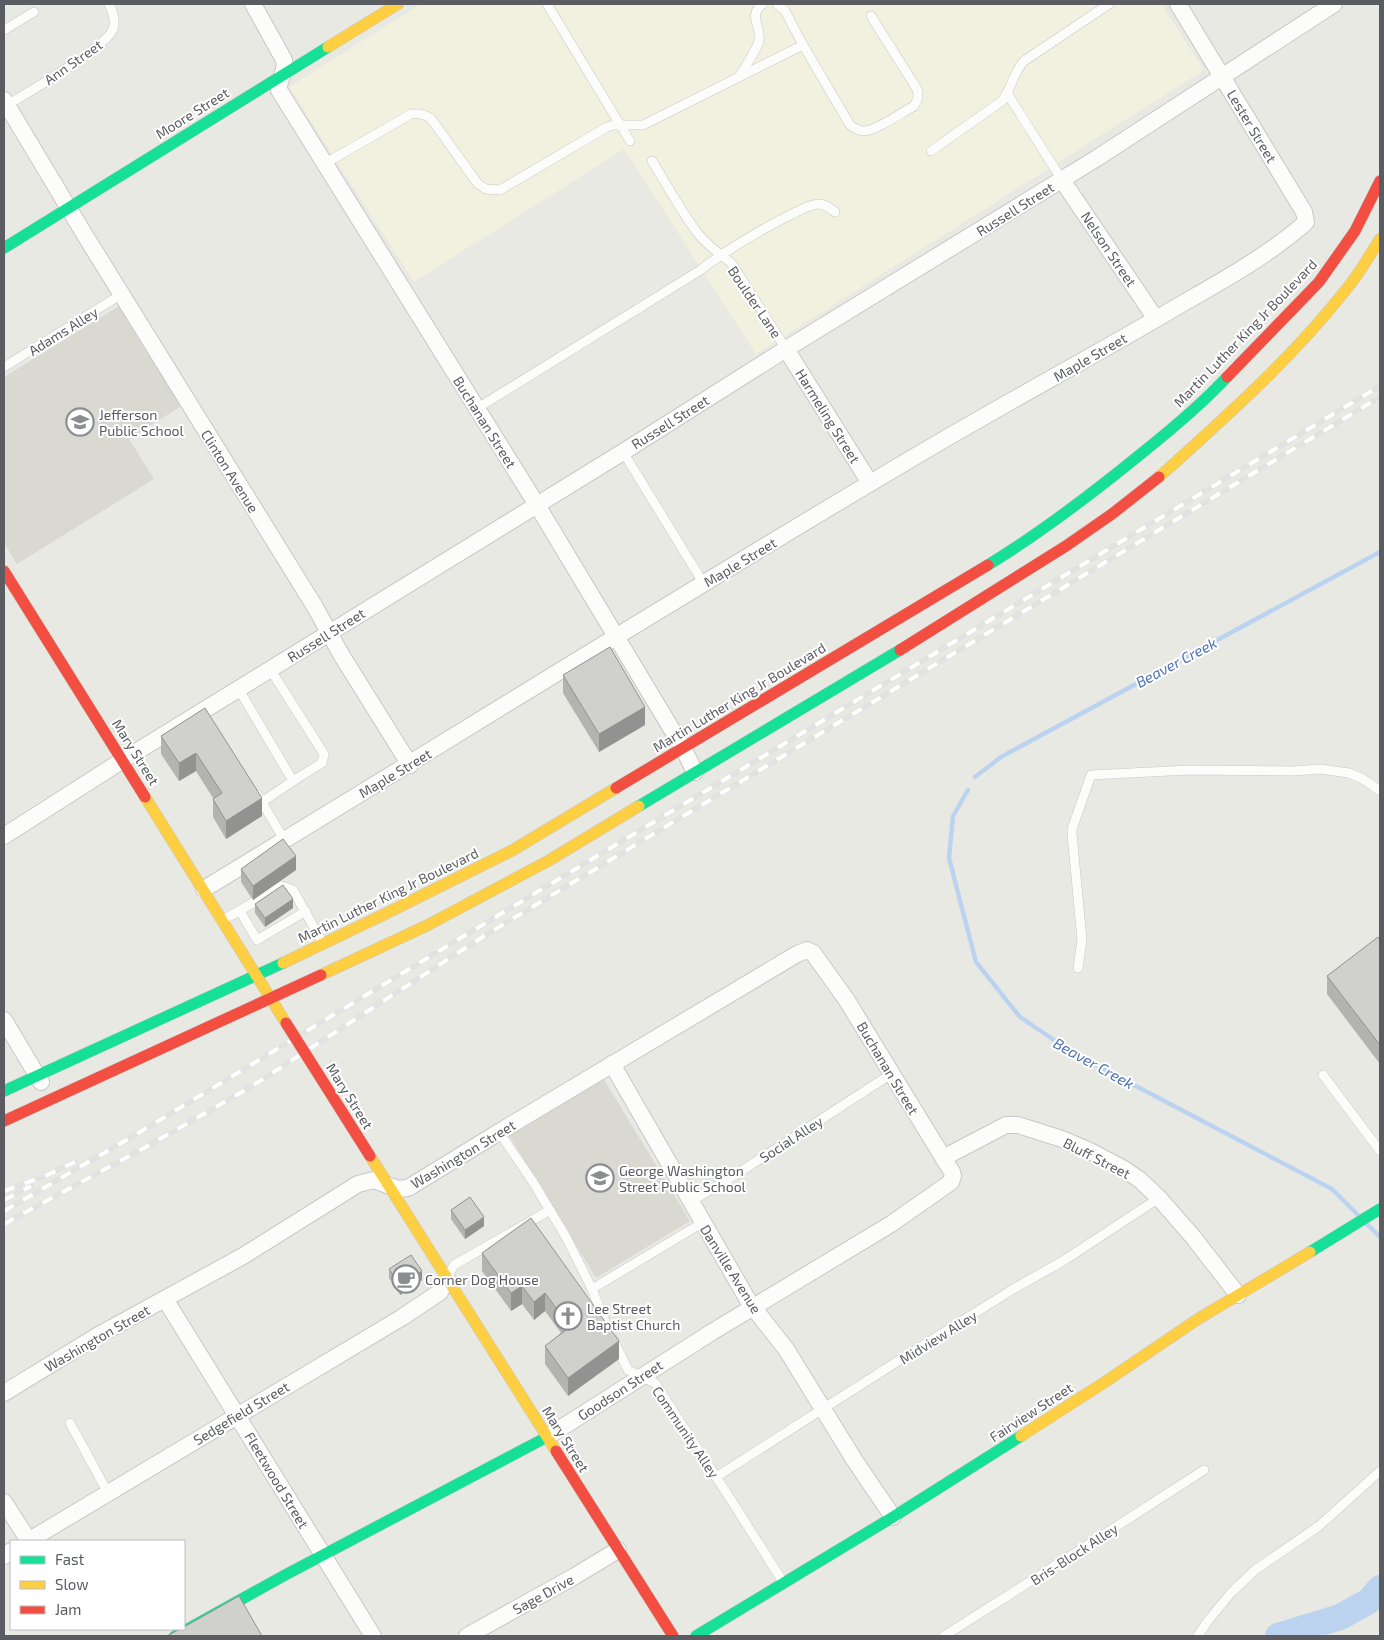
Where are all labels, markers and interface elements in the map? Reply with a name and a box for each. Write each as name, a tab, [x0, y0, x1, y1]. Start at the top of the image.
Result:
street label: Ann Street	[41, 36, 105, 88]
street label: Moore Street	[152, 84, 232, 142]
street label: Lester Street	[1224, 86, 1280, 166]
street label: Russell Street	[973, 178, 1057, 240]
street label: Nelson Street	[1078, 208, 1140, 290]
street label: Martin Luther King Jr Boulevard	[1170, 256, 1320, 410]
street label: Boulder Lane	[725, 263, 785, 341]
street label: Adams Alley	[25, 303, 101, 359]
street label: Maple Street	[1050, 329, 1130, 385]
street label: Harmeling Street	[792, 366, 864, 466]
street label: Buchanan Street	[450, 373, 520, 471]
street label: Russell Street	[628, 391, 712, 453]
place label: Jefferson Public School	[99, 406, 185, 439]
school or university icon: Jefferson Public School	[65, 407, 95, 437]
street label: Clinton Avenue	[198, 426, 262, 516]
street label: Maple Street	[701, 534, 779, 590]
street label: Russell Street	[284, 604, 368, 666]
water label: Beaver Creek	[1132, 633, 1220, 691]
street label: Martin Luther King Jr Boulevard	[649, 639, 829, 755]
street label: Mary Street	[109, 716, 163, 788]
street label: Maple Street	[356, 745, 434, 801]
street label: Martin Luther King Jr Boulevard	[295, 844, 481, 946]
street label: Buchanan Street	[854, 1018, 922, 1118]
water label: Beaver Creek	[1051, 1034, 1138, 1093]
street label: Mary Street	[323, 1060, 377, 1132]
street label: Social Alley	[756, 1112, 826, 1166]
street label: Washington Street	[408, 1116, 518, 1192]
street label: Bluff Street	[1061, 1134, 1133, 1182]
place label: George Washington Street Public School	[619, 1162, 747, 1195]
school or university icon: George Washington Street Public School	[585, 1163, 615, 1193]
street label: Danville Avenue	[697, 1221, 765, 1317]
cafe icon: Corner Dog House	[391, 1264, 421, 1294]
place label: Corner Dog House	[425, 1271, 539, 1288]
place label: Lee Street Baptist Church	[587, 1300, 680, 1333]
street label: Washington Street	[41, 1301, 153, 1375]
church icon: Lee Street Baptist Church	[553, 1301, 583, 1331]
street label: Midview Alley	[896, 1306, 980, 1368]
street label: Goodson Street	[574, 1356, 666, 1424]
street label: Sedgefield Street	[190, 1378, 292, 1448]
street label: Fairview Street	[986, 1379, 1076, 1445]
street label: Community Alley	[649, 1383, 723, 1482]
street label: Mary Street	[539, 1403, 593, 1475]
street label: Fleetwood Street	[242, 1429, 312, 1531]
street label: Bris-Block Alley	[1027, 1519, 1121, 1588]
legend	[10, 1540, 185, 1630]
text: Fast	[55, 1550, 85, 1568]
street label: Sage Drive	[510, 1570, 576, 1618]
text: Slow	[55, 1575, 89, 1593]
text: Jam	[55, 1600, 81, 1618]

